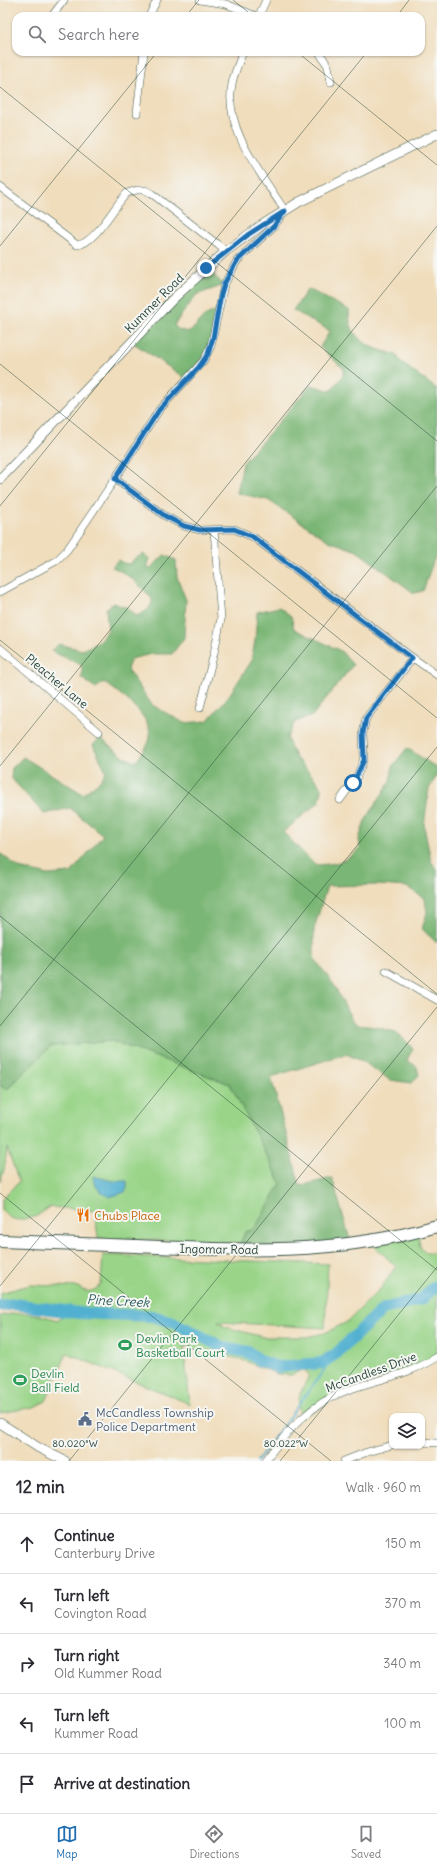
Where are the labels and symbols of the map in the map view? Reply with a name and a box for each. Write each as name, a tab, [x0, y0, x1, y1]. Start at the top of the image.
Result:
route end	[197, 259, 215, 277]
street label: Kummer Road	[121, 270, 187, 336]
street label: Pleacher Lane	[23, 650, 91, 712]
route start	[344, 774, 362, 792]
restaurant icon: Chubs Place	[75, 1207, 91, 1223]
place label: Chubs Place	[94, 1208, 160, 1223]
street label: Ingomar Road	[179, 1241, 259, 1257]
water label: Pine Creek	[86, 1291, 151, 1311]
place label: Devlin Park Basketball Court	[136, 1331, 225, 1360]
sports icon: Devlin Park Basketball Court	[117, 1337, 133, 1353]
street label: McCandless Drive	[324, 1349, 418, 1395]
place label: Devlin Ball Field	[31, 1366, 80, 1395]
sports icon: Devlin Ball Field	[12, 1372, 28, 1388]
place label: McCandless Township Police Department	[96, 1405, 214, 1434]
public building icon: McCandless Township Police Department	[77, 1411, 93, 1427]
text: 80.020°W	[52, 1437, 98, 1450]
text: 80.022°W	[264, 1437, 308, 1450]

